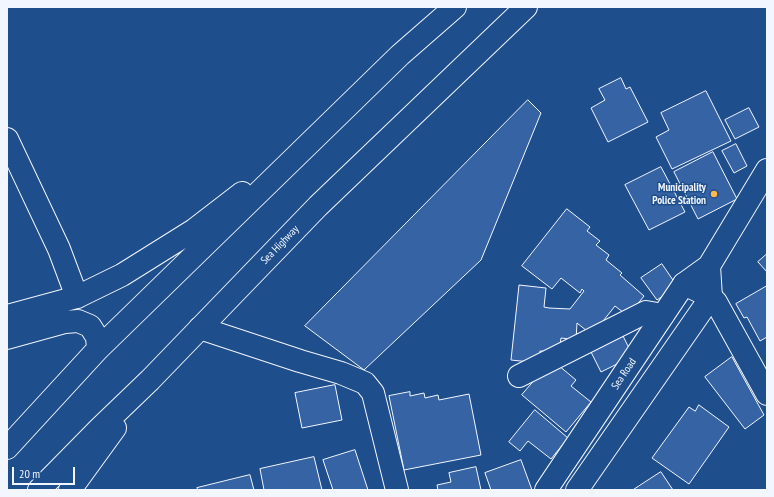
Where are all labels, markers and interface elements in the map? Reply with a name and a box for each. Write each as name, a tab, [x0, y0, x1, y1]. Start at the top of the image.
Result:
place label: Municipality Police Station	[652, 181, 706, 207]
marker: Municipality Police Station	[709, 189, 719, 199]
street label: Sea Highway	[258, 223, 302, 267]
street label: Sea Road	[609, 356, 639, 392]
scale bar	[14, 459, 77, 485]
text: 20 m	[19, 466, 40, 481]

